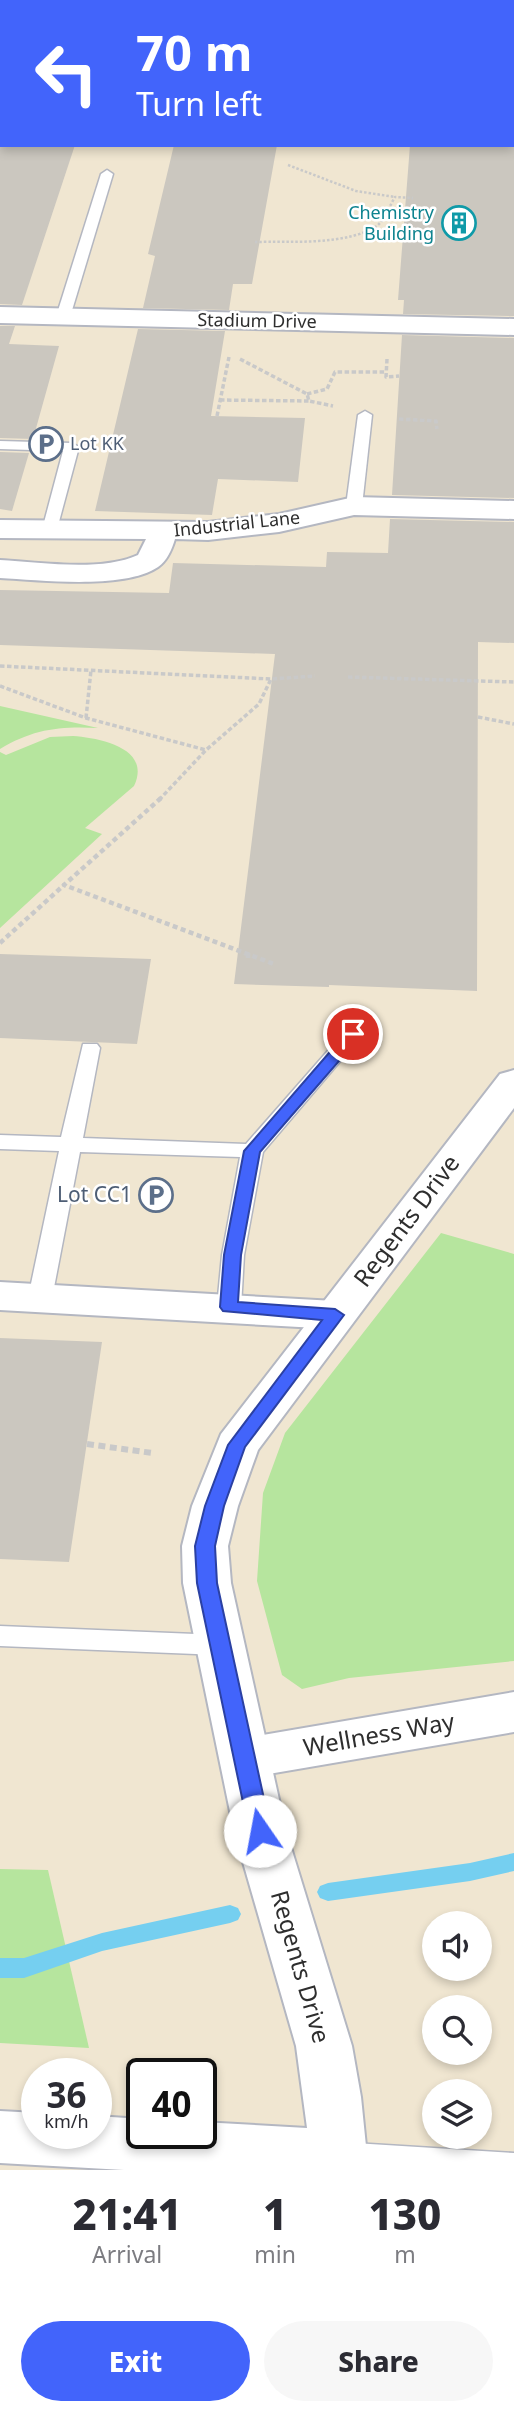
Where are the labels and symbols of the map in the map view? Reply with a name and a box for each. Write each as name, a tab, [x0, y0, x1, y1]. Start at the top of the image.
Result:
place label: Chemistry Building	[348, 200, 435, 245]
building icon: Chemistry Building	[440, 204, 478, 242]
street label: Stadium Drive	[197, 307, 317, 333]
parking icon: Lot KK	[27, 425, 65, 463]
place label: Lot KK	[70, 431, 125, 455]
street label: Industrial Lane	[173, 504, 301, 542]
pin	[323, 1004, 383, 1064]
street label: Regents Drive	[345, 1147, 466, 1293]
parking icon: Lot CC1	[137, 1176, 175, 1214]
place label: Lot CC1	[57, 1180, 132, 1208]
street label: Wellness Way	[301, 1704, 458, 1763]
position arrow	[223, 1794, 297, 1868]
street label: Regents Drive	[264, 1886, 339, 2047]
speed limit sign: 40	[126, 2058, 217, 2149]

